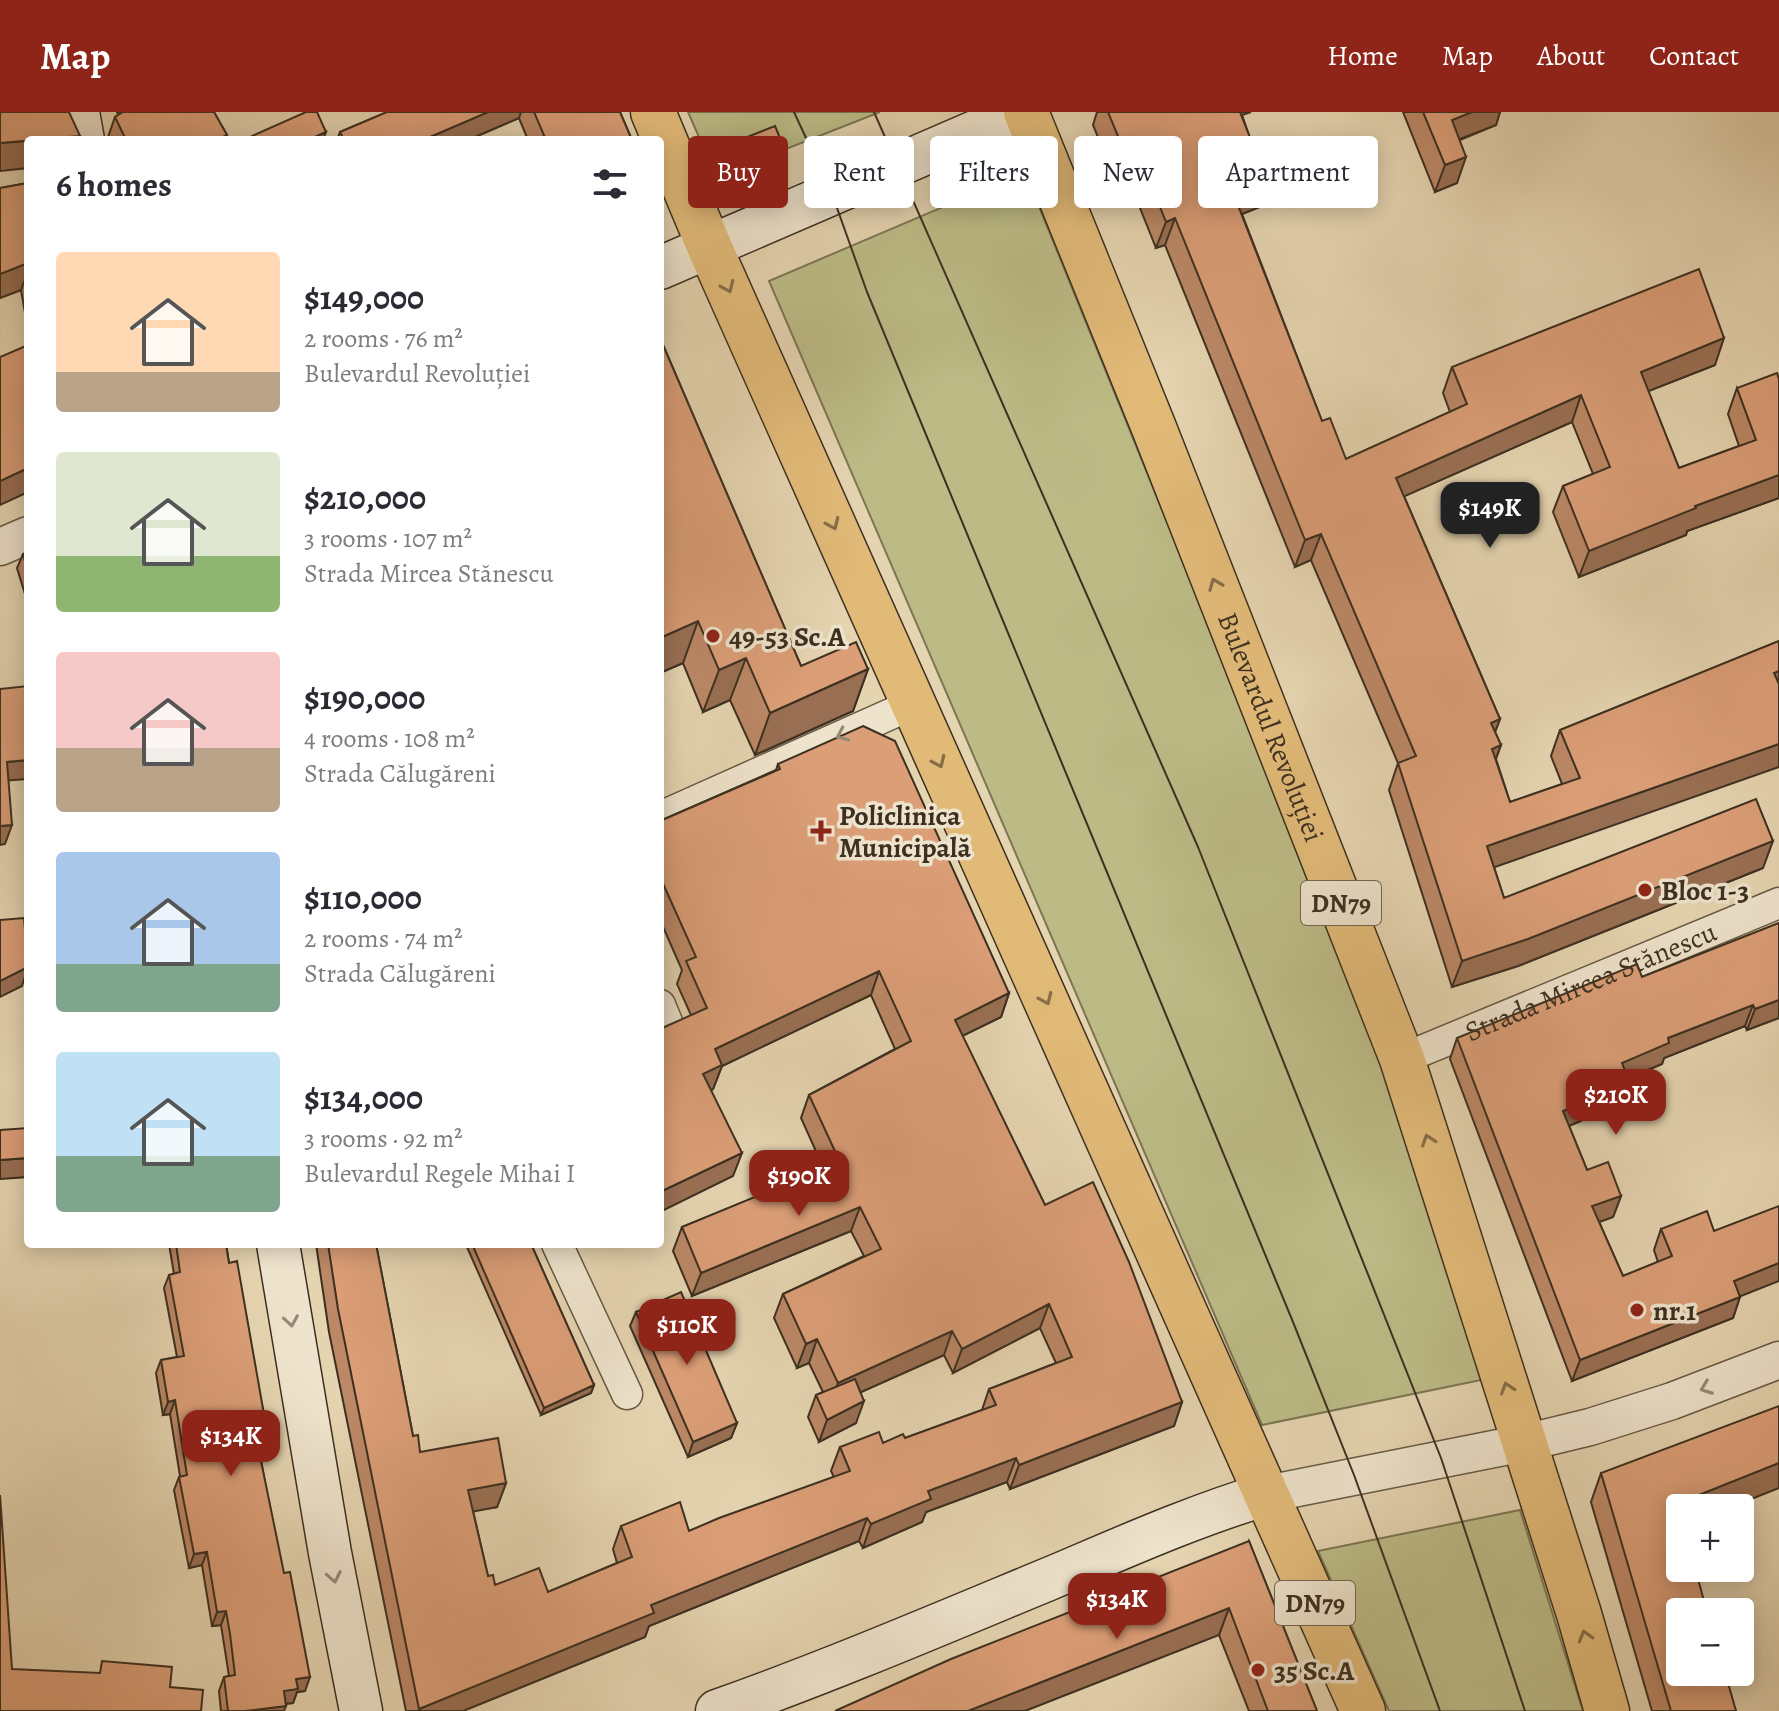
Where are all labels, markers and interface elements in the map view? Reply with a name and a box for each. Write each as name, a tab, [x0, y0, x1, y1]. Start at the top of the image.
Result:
text: Map	[40, 30, 110, 82]
text: Home	[1327, 37, 1398, 75]
text: Map	[1442, 37, 1493, 75]
text: About	[1537, 37, 1605, 75]
text: Contact	[1649, 37, 1739, 75]
chip: Buy	[688, 136, 788, 208]
chip: Rent	[804, 136, 914, 208]
chip: Filters	[930, 136, 1058, 208]
chip: New	[1074, 136, 1182, 208]
chip: Apartment	[1198, 136, 1378, 208]
text: 6 homes	[56, 161, 172, 208]
icon: filters	[588, 162, 632, 206]
text: $149,000	[304, 274, 424, 321]
one-way arrow	[718, 278, 734, 293]
icon: home	[120, 284, 216, 380]
text: 2 rooms · 76 m²	[304, 321, 463, 356]
text: Bulevardul Revoluției	[304, 356, 530, 391]
text: $210,000	[304, 474, 426, 521]
pin: $149K	[1434, 482, 1546, 550]
icon: home	[120, 484, 216, 580]
text: $149K	[1459, 490, 1521, 525]
one-way arrow	[824, 516, 840, 530]
text: 3 rooms · 107 m²	[304, 521, 472, 556]
text: Strada Mircea Stănescu	[304, 556, 554, 591]
one-way arrow	[1208, 578, 1225, 592]
street label: Bulevardul Revoluției	[1208, 607, 1333, 848]
place label: 49-53 Sc.A	[729, 618, 846, 656]
marker: 49-53 Sc.A	[704, 627, 722, 645]
text: $190,000	[304, 674, 425, 721]
icon: home	[120, 684, 216, 780]
text: 4 rooms · 108 m²	[304, 721, 475, 756]
one-way arrow	[835, 726, 850, 742]
one-way arrow	[929, 753, 945, 768]
text: Strada Călugăreni	[304, 756, 496, 791]
place label: Policlinica Municipală	[839, 797, 971, 867]
marker: Policlinica Municipală	[810, 820, 832, 842]
place label: Bloc 1-3	[1661, 872, 1749, 910]
text: $110,000	[304, 874, 422, 921]
road number: DN79	[1301, 881, 1381, 925]
marker: Bloc 1-3	[1636, 881, 1654, 899]
icon: home	[120, 884, 216, 980]
street label: Strada Mircea Stănescu	[1459, 913, 1723, 1051]
text: 2 rooms · 74 m²	[304, 921, 463, 956]
text: Strada Călugăreni	[304, 956, 496, 991]
one-way arrow	[1036, 991, 1052, 1005]
pin: $210K	[1560, 1069, 1672, 1137]
text: $134,000	[304, 1074, 423, 1121]
text: $210K	[1584, 1077, 1648, 1112]
icon: home	[120, 1084, 216, 1180]
text: 3 rooms · 92 m²	[304, 1121, 463, 1156]
one-way arrow	[1421, 1134, 1437, 1148]
pin: $190K	[743, 1150, 855, 1218]
text: Bulevardul Regele Mihai I	[304, 1156, 575, 1191]
text: $190K	[767, 1158, 831, 1193]
place label: nr.1	[1653, 1292, 1696, 1330]
pin: $110K	[631, 1299, 743, 1367]
marker: nr.1	[1628, 1301, 1646, 1319]
text: $110K	[657, 1307, 717, 1342]
one-way arrow	[282, 1314, 299, 1328]
one-way arrow	[1700, 1378, 1714, 1395]
one-way arrow	[1500, 1382, 1516, 1395]
pin: $134K	[175, 1410, 287, 1478]
text: $134K	[200, 1418, 262, 1453]
map controls	[1666, 1494, 1754, 1686]
button: +	[1666, 1494, 1754, 1582]
one-way arrow	[325, 1571, 342, 1584]
pin: $134K	[1061, 1573, 1173, 1641]
text: $134K	[1086, 1581, 1148, 1616]
road number: DN79	[1275, 1581, 1355, 1625]
button: −	[1666, 1598, 1754, 1686]
one-way arrow	[1578, 1630, 1594, 1644]
place label: 35 Sc.A	[1274, 1652, 1355, 1690]
marker: 35 Sc.A	[1249, 1661, 1267, 1679]

